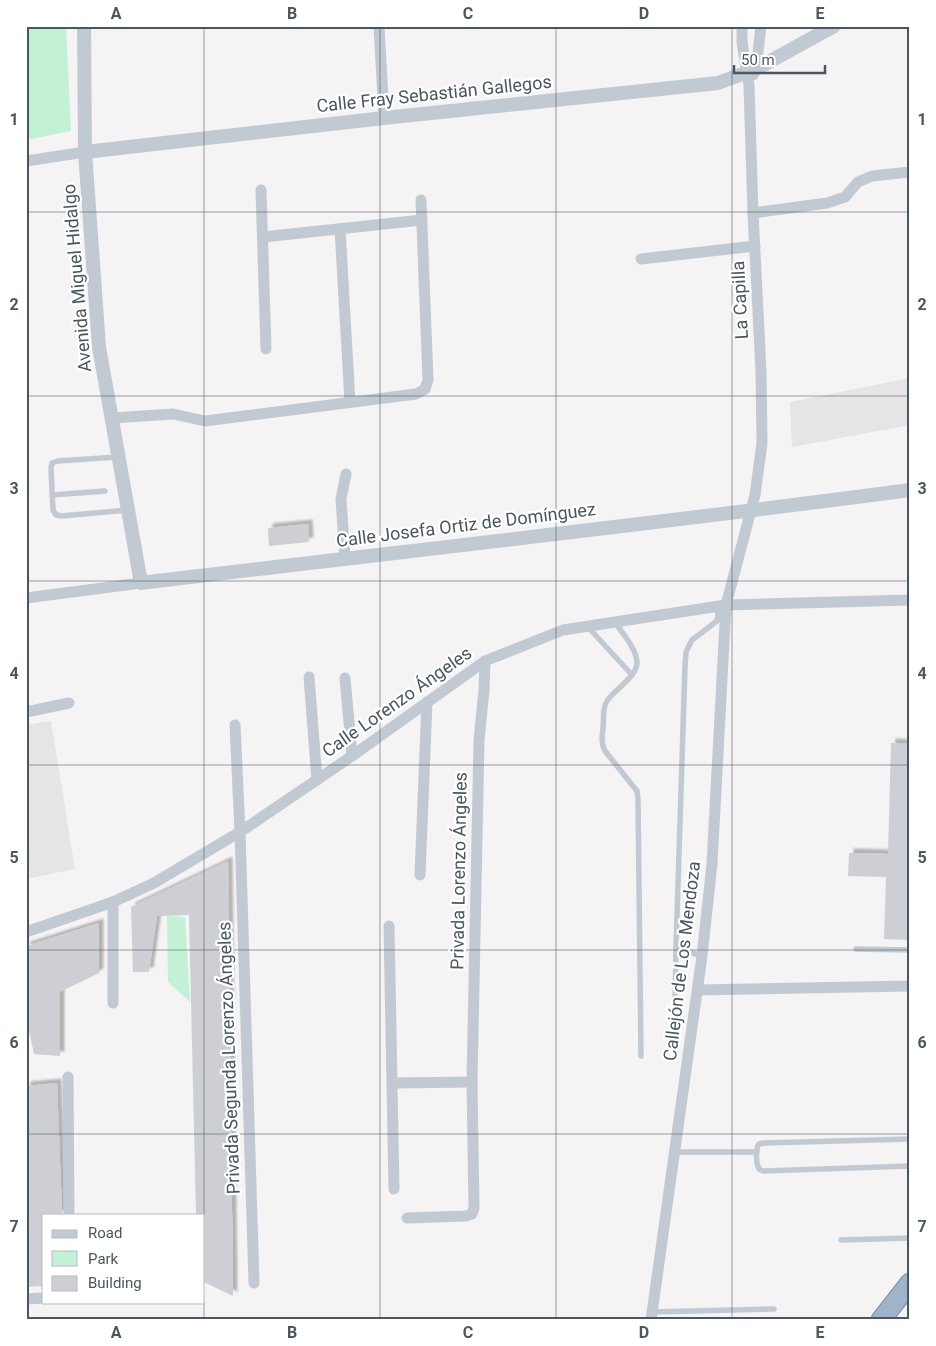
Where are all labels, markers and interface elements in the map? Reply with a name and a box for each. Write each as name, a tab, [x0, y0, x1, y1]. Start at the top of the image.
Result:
text: A	[111, 4, 122, 23]
text: B	[287, 4, 297, 23]
text: C	[463, 4, 473, 23]
text: D	[639, 4, 649, 23]
text: E	[816, 4, 825, 23]
scale bar	[734, 42, 825, 74]
text: 50 m	[741, 51, 775, 69]
street label: Calle Fray Sebastián Gallegos	[315, 71, 553, 116]
text: 1	[9, 110, 19, 129]
text: 1	[917, 110, 927, 129]
street label: Avenida Miguel Hidalgo	[58, 183, 95, 373]
street label: La Capilla	[727, 260, 752, 340]
text: 2	[9, 295, 19, 314]
text: 2	[917, 295, 927, 314]
text: 3	[9, 479, 19, 498]
text: 3	[917, 479, 927, 498]
street label: Calle Josefa Ortiz de Domínguez	[335, 498, 597, 551]
street label: Calle Lorenzo Ángeles	[318, 642, 476, 761]
text: 4	[9, 664, 19, 683]
text: 4	[917, 664, 927, 683]
street label: Privada Lorenzo Ángeles	[446, 772, 471, 970]
text: 5	[9, 848, 19, 867]
text: 5	[917, 848, 927, 867]
street label: Callejón de Los Mendoza	[659, 860, 704, 1062]
street label: Privada Segunda Lorenzo Ángeles	[213, 921, 244, 1195]
text: 6	[9, 1033, 19, 1052]
text: 6	[917, 1033, 927, 1052]
legend	[42, 1214, 205, 1304]
text: 7	[9, 1217, 19, 1236]
text: 7	[917, 1217, 927, 1236]
text: Road	[88, 1224, 122, 1242]
text: Park	[88, 1250, 119, 1268]
text: Building	[88, 1274, 142, 1292]
text: A	[111, 1323, 122, 1342]
text: B	[287, 1323, 297, 1342]
text: C	[463, 1323, 473, 1342]
text: D	[639, 1323, 649, 1342]
text: E	[816, 1323, 825, 1342]

